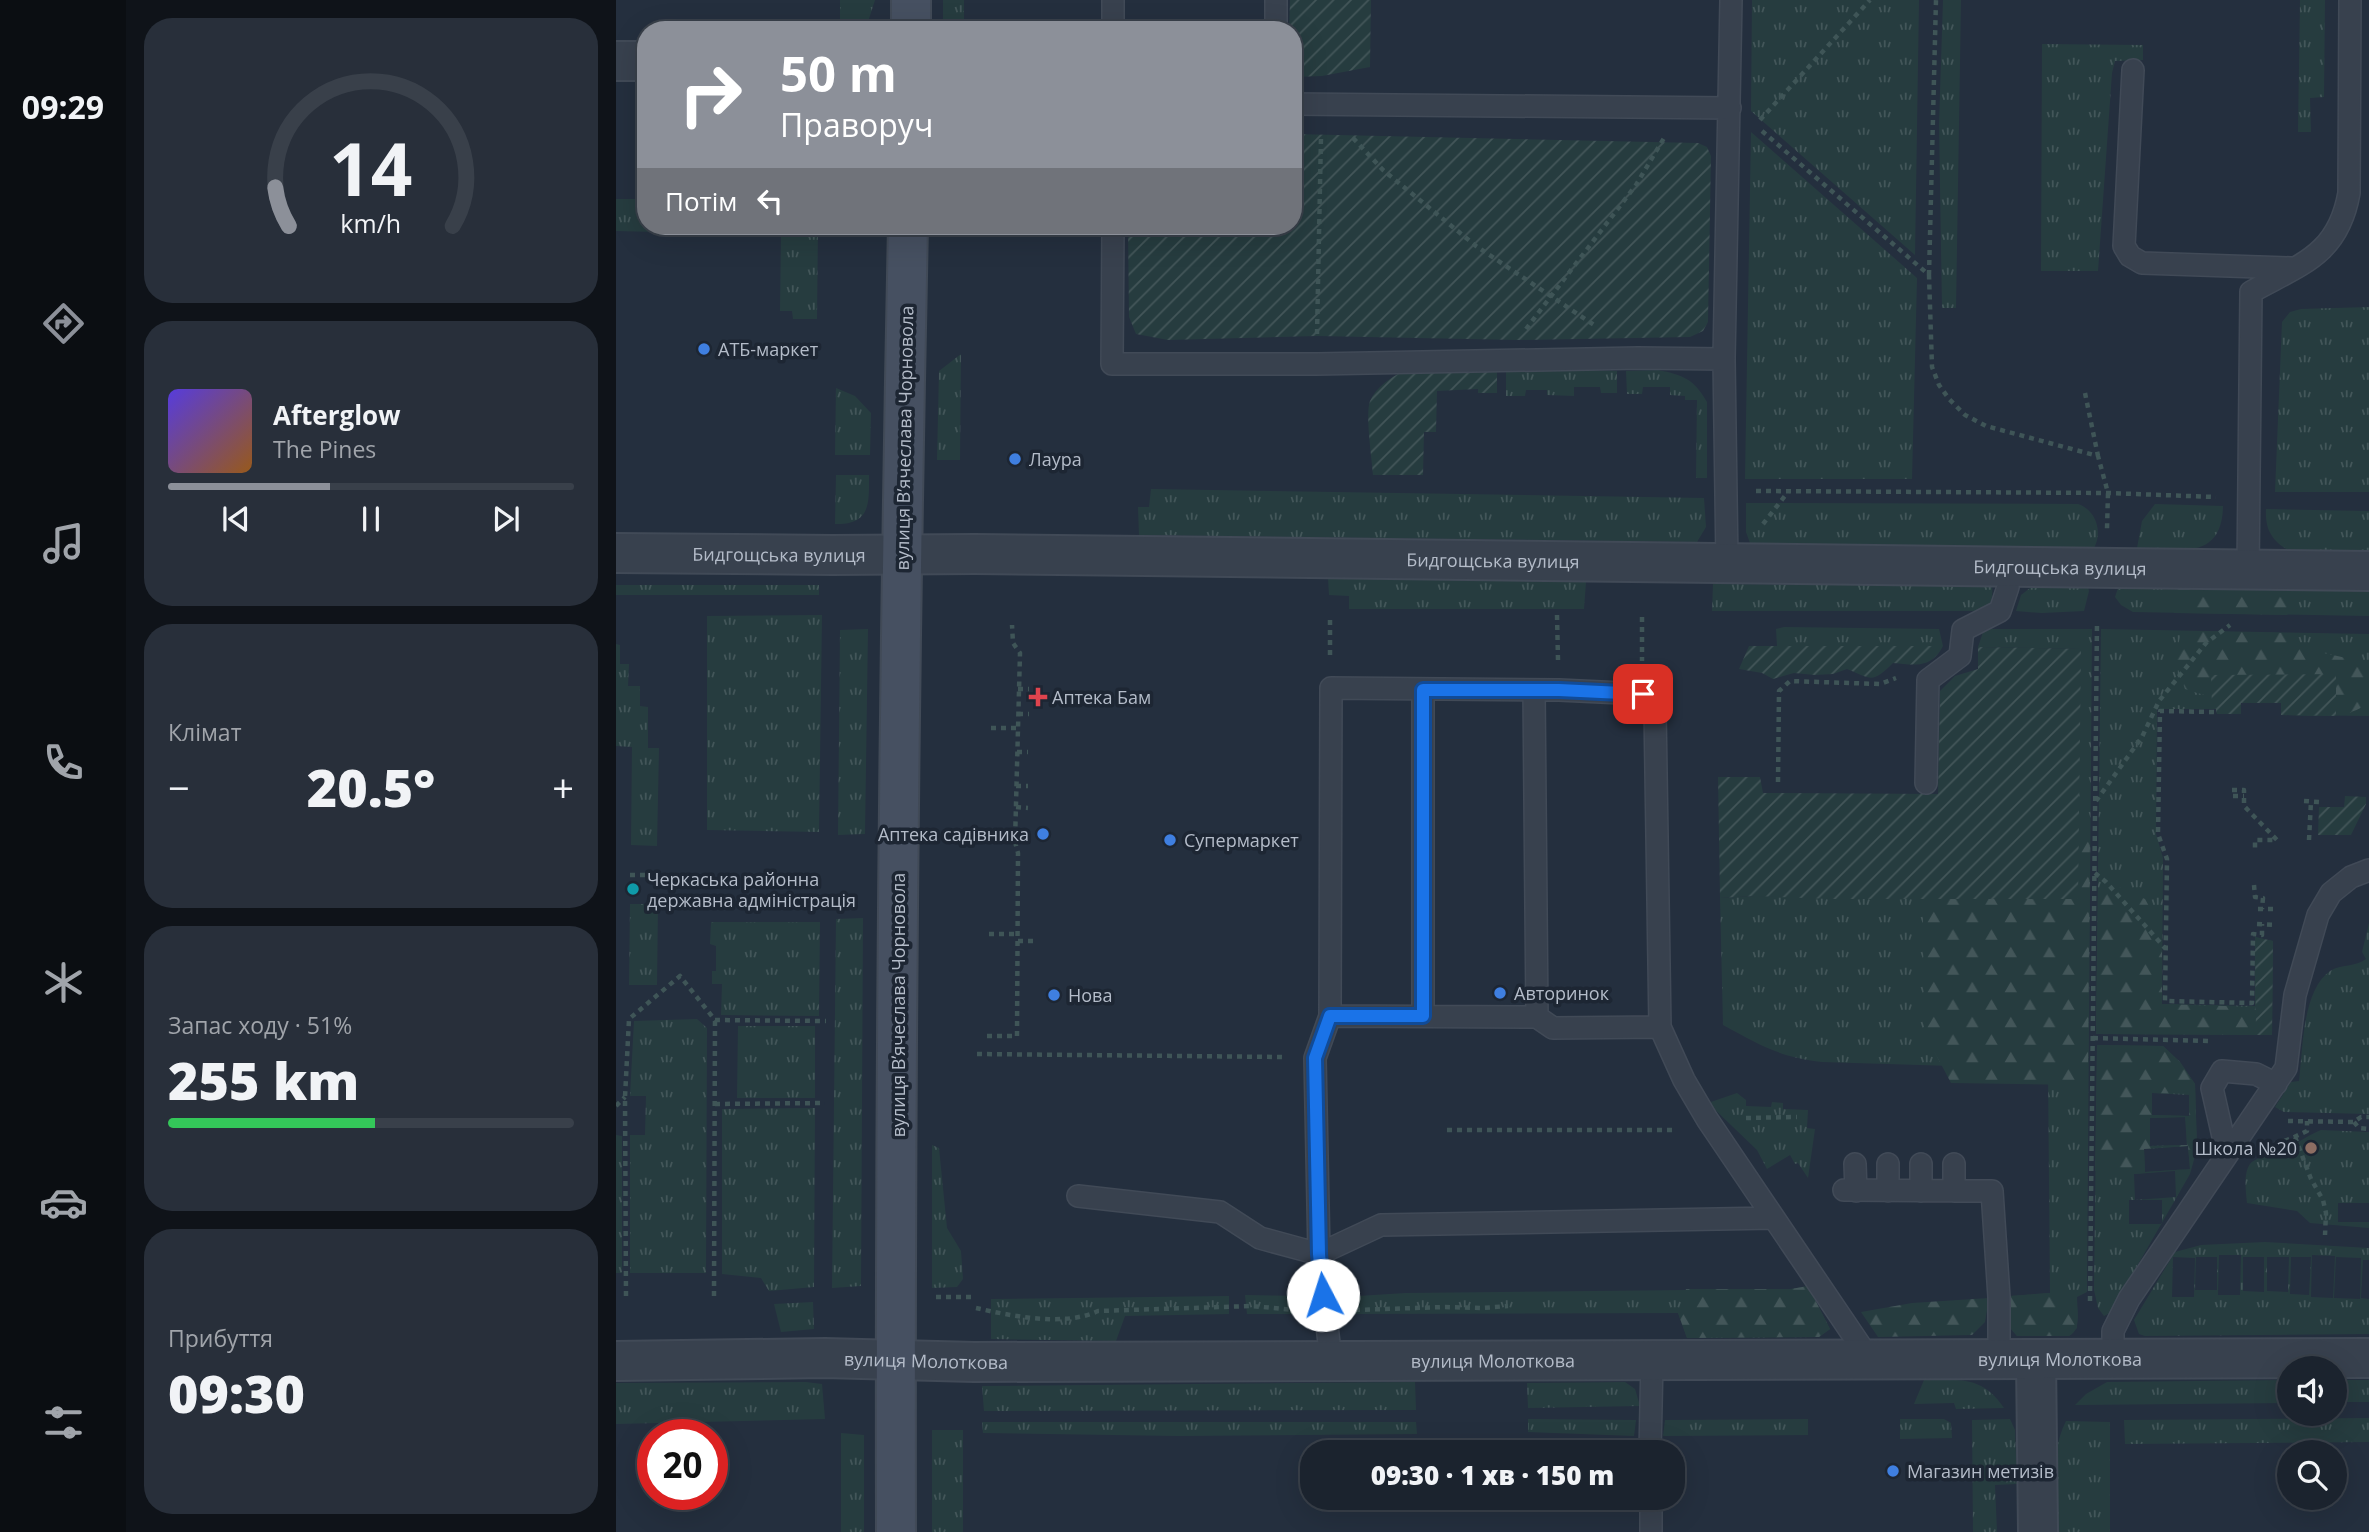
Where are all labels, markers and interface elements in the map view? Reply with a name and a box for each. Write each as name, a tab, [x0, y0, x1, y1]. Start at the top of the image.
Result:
text: 50 m	[780, 40, 897, 106]
icon: right	[665, 49, 756, 140]
text: 09:29	[22, 85, 104, 128]
text: Праворуч	[780, 103, 933, 146]
text: 14	[329, 119, 413, 218]
icon: left	[751, 182, 789, 220]
text: Потім	[665, 183, 737, 219]
text: km/h	[341, 206, 401, 240]
icon: directions	[39, 299, 88, 348]
street label: вулиця Вʼячеслава Чорновола	[890, 305, 918, 571]
place label: АТБ-маркет	[718, 337, 819, 361]
marker: АТБ-маркет	[696, 341, 712, 357]
text: Afterglow	[273, 397, 400, 433]
text: The Pines	[273, 433, 376, 465]
place label: Лаура	[1029, 447, 1082, 471]
marker: Лаура	[1007, 451, 1023, 467]
icon: previous	[217, 500, 255, 538]
icon: pause	[352, 500, 390, 538]
icon: next	[487, 500, 525, 538]
icon: music	[39, 519, 88, 568]
street label: Бидгощська вулиця	[692, 542, 866, 567]
street label: Бидгощська вулиця	[1406, 547, 1580, 573]
street label: Бидгощська вулиця	[1973, 554, 2147, 580]
pin	[1613, 664, 1673, 724]
icon: arrive	[1624, 675, 1662, 713]
place label: Аптека Бам	[1052, 685, 1151, 709]
marker: Аптека Бам	[1030, 689, 1046, 705]
text: Клімат	[168, 716, 241, 748]
icon: phone	[39, 738, 88, 787]
text: 20.5°	[307, 751, 435, 822]
text: −	[168, 761, 190, 813]
text: +	[552, 761, 574, 813]
place label: Аптека садівника	[878, 822, 1029, 846]
marker: Аптека садівника	[1035, 826, 1051, 842]
place label: Супермаркет	[1184, 828, 1299, 852]
marker: Супермаркет	[1162, 832, 1178, 848]
place label: Черкаська районна державна адміністрація	[647, 867, 856, 912]
street label: вулиця Вʼячеслава Чорновола	[886, 873, 910, 1137]
marker: Черкаська районна державна адміністрація	[625, 881, 641, 897]
icon: climate	[39, 958, 88, 1007]
place label: Авторинок	[1514, 981, 1610, 1005]
place label: Нова	[1068, 983, 1112, 1007]
marker: Авторинок	[1492, 985, 1508, 1001]
marker: Нова	[1046, 987, 1062, 1003]
text: Запас ходу · 51%	[168, 1009, 352, 1041]
text: 255 km	[168, 1044, 359, 1115]
place label: Школа №20	[2194, 1136, 2297, 1160]
marker: Школа №20	[2303, 1140, 2319, 1156]
icon: car	[39, 1178, 88, 1227]
position arrow	[1286, 1258, 1360, 1332]
text: Прибуття	[168, 1322, 273, 1354]
street label: вулиця Молоткова	[844, 1347, 1008, 1374]
street label: вулиця Молоткова	[1978, 1347, 2142, 1371]
street label: вулиця Молоткова	[1411, 1348, 1575, 1373]
map controls	[2277, 1356, 2347, 1510]
button: sound	[2277, 1356, 2347, 1426]
text: 09:30	[168, 1357, 305, 1428]
icon: filters	[39, 1398, 88, 1447]
speed limit sign: 20	[637, 1419, 728, 1510]
button: search	[2277, 1440, 2347, 1510]
text: 09:30 · 1 хв · 150 m	[1371, 1457, 1614, 1493]
place label: Магазин метизів	[1907, 1459, 2054, 1483]
marker: Магазин метизів	[1885, 1463, 1901, 1479]

